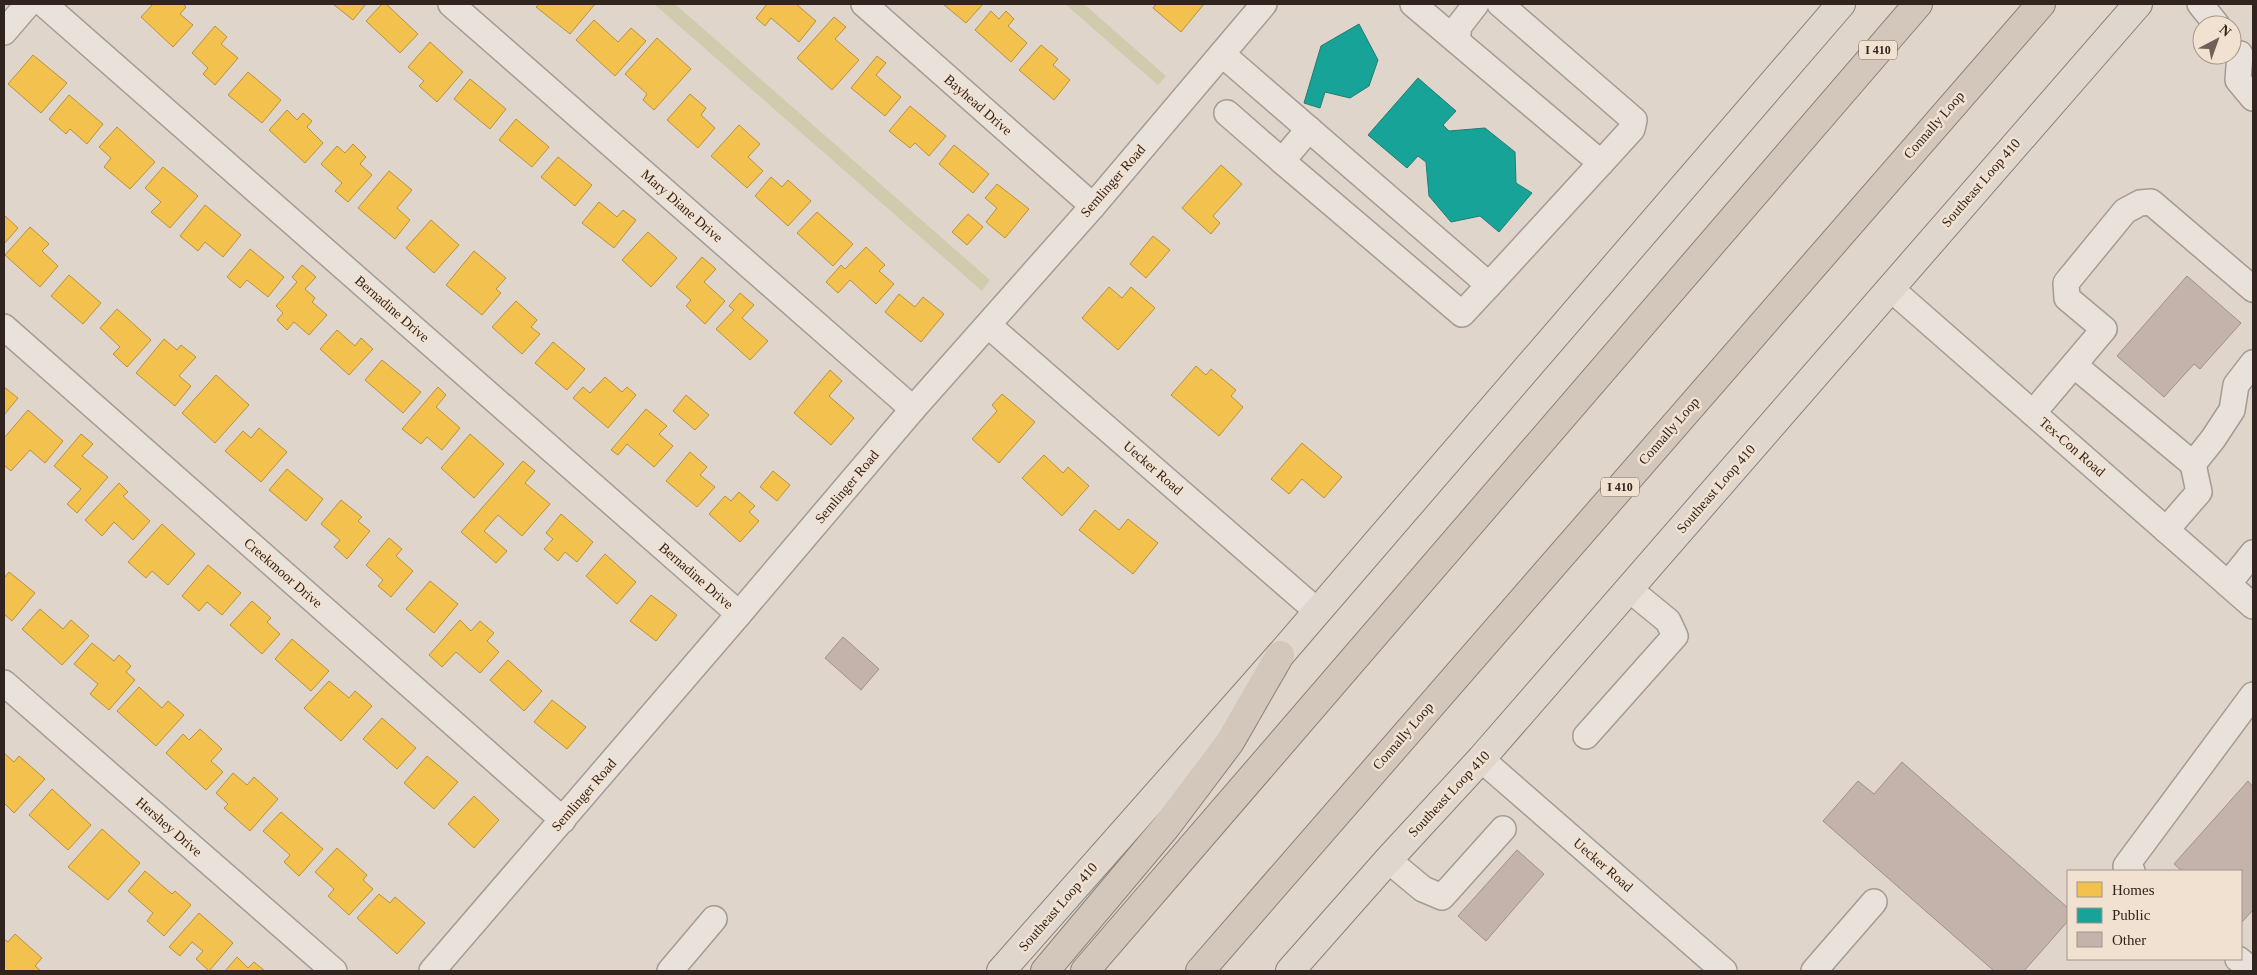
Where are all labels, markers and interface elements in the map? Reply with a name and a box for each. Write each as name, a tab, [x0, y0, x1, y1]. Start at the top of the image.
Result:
north arrow	[2192, 15, 2242, 65]
text: N	[2216, 22, 2234, 40]
road number: I 410	[1859, 40, 1897, 60]
street label: Bayhead Drive	[941, 72, 1015, 138]
street label: Connally Loop	[1901, 88, 1967, 162]
street label: Southeast Loop 410	[1939, 136, 2023, 230]
street label: Semlinger Road	[1078, 142, 1148, 220]
street label: Mary Diane Drive	[638, 167, 726, 245]
street label: Bernadine Drive	[352, 273, 432, 345]
street label: Connally Loop	[1636, 394, 1702, 468]
street label: Tex-Con Road	[2036, 414, 2108, 480]
street label: Uecker Road	[1120, 438, 1186, 498]
street label: Southeast Loop 410	[1674, 442, 1758, 536]
street label: Semlinger Road	[812, 447, 882, 527]
road number: I 410	[1601, 478, 1639, 497]
street label: Creekmoor Drive	[241, 535, 325, 611]
street label: Bernadine Drive	[656, 540, 736, 612]
street label: Connally Loop	[1370, 699, 1436, 773]
street label: Southeast Loop 410	[1405, 748, 1493, 840]
street label: Semlinger Road	[549, 756, 619, 834]
street label: Hershey Drive	[133, 794, 205, 860]
street label: Uecker Road	[1570, 835, 1636, 895]
street label: Southeast Loop 410	[1016, 860, 1100, 954]
legend	[2067, 870, 2242, 960]
text: Homes	[2112, 882, 2155, 898]
text: Public	[2112, 907, 2151, 923]
text: Other	[2112, 932, 2146, 948]

